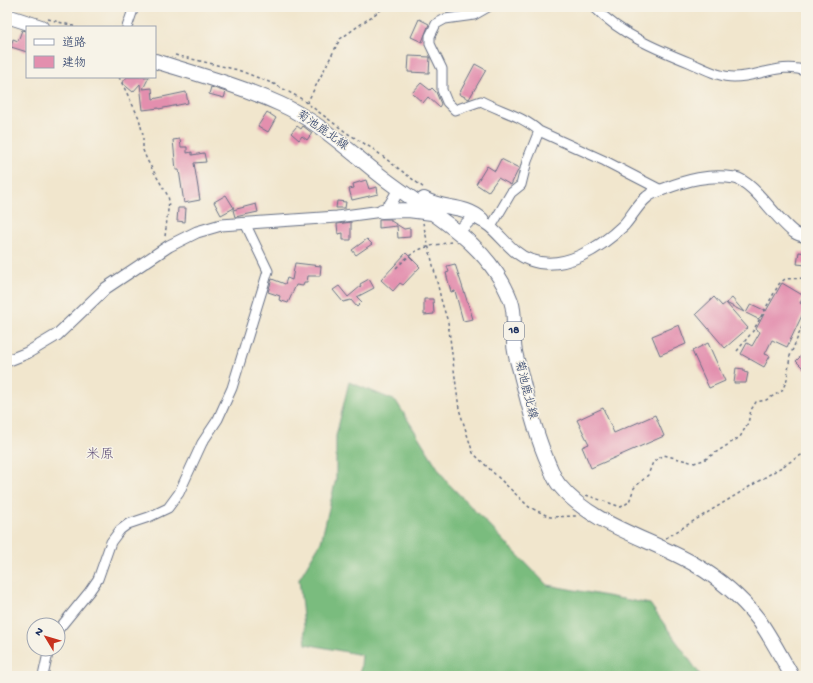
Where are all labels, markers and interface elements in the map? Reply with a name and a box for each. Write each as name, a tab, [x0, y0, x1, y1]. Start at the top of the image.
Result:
legend	[26, 26, 156, 78]
text: 道路	[62, 36, 86, 51]
text: 建物	[62, 56, 86, 71]
street label: 菊池鹿北線	[293, 107, 351, 154]
road number: 18	[504, 322, 524, 340]
street label: 菊池鹿北線	[511, 359, 540, 421]
district label: 米原	[86, 447, 114, 464]
north arrow	[26, 617, 66, 657]
text: N	[33, 626, 47, 639]

